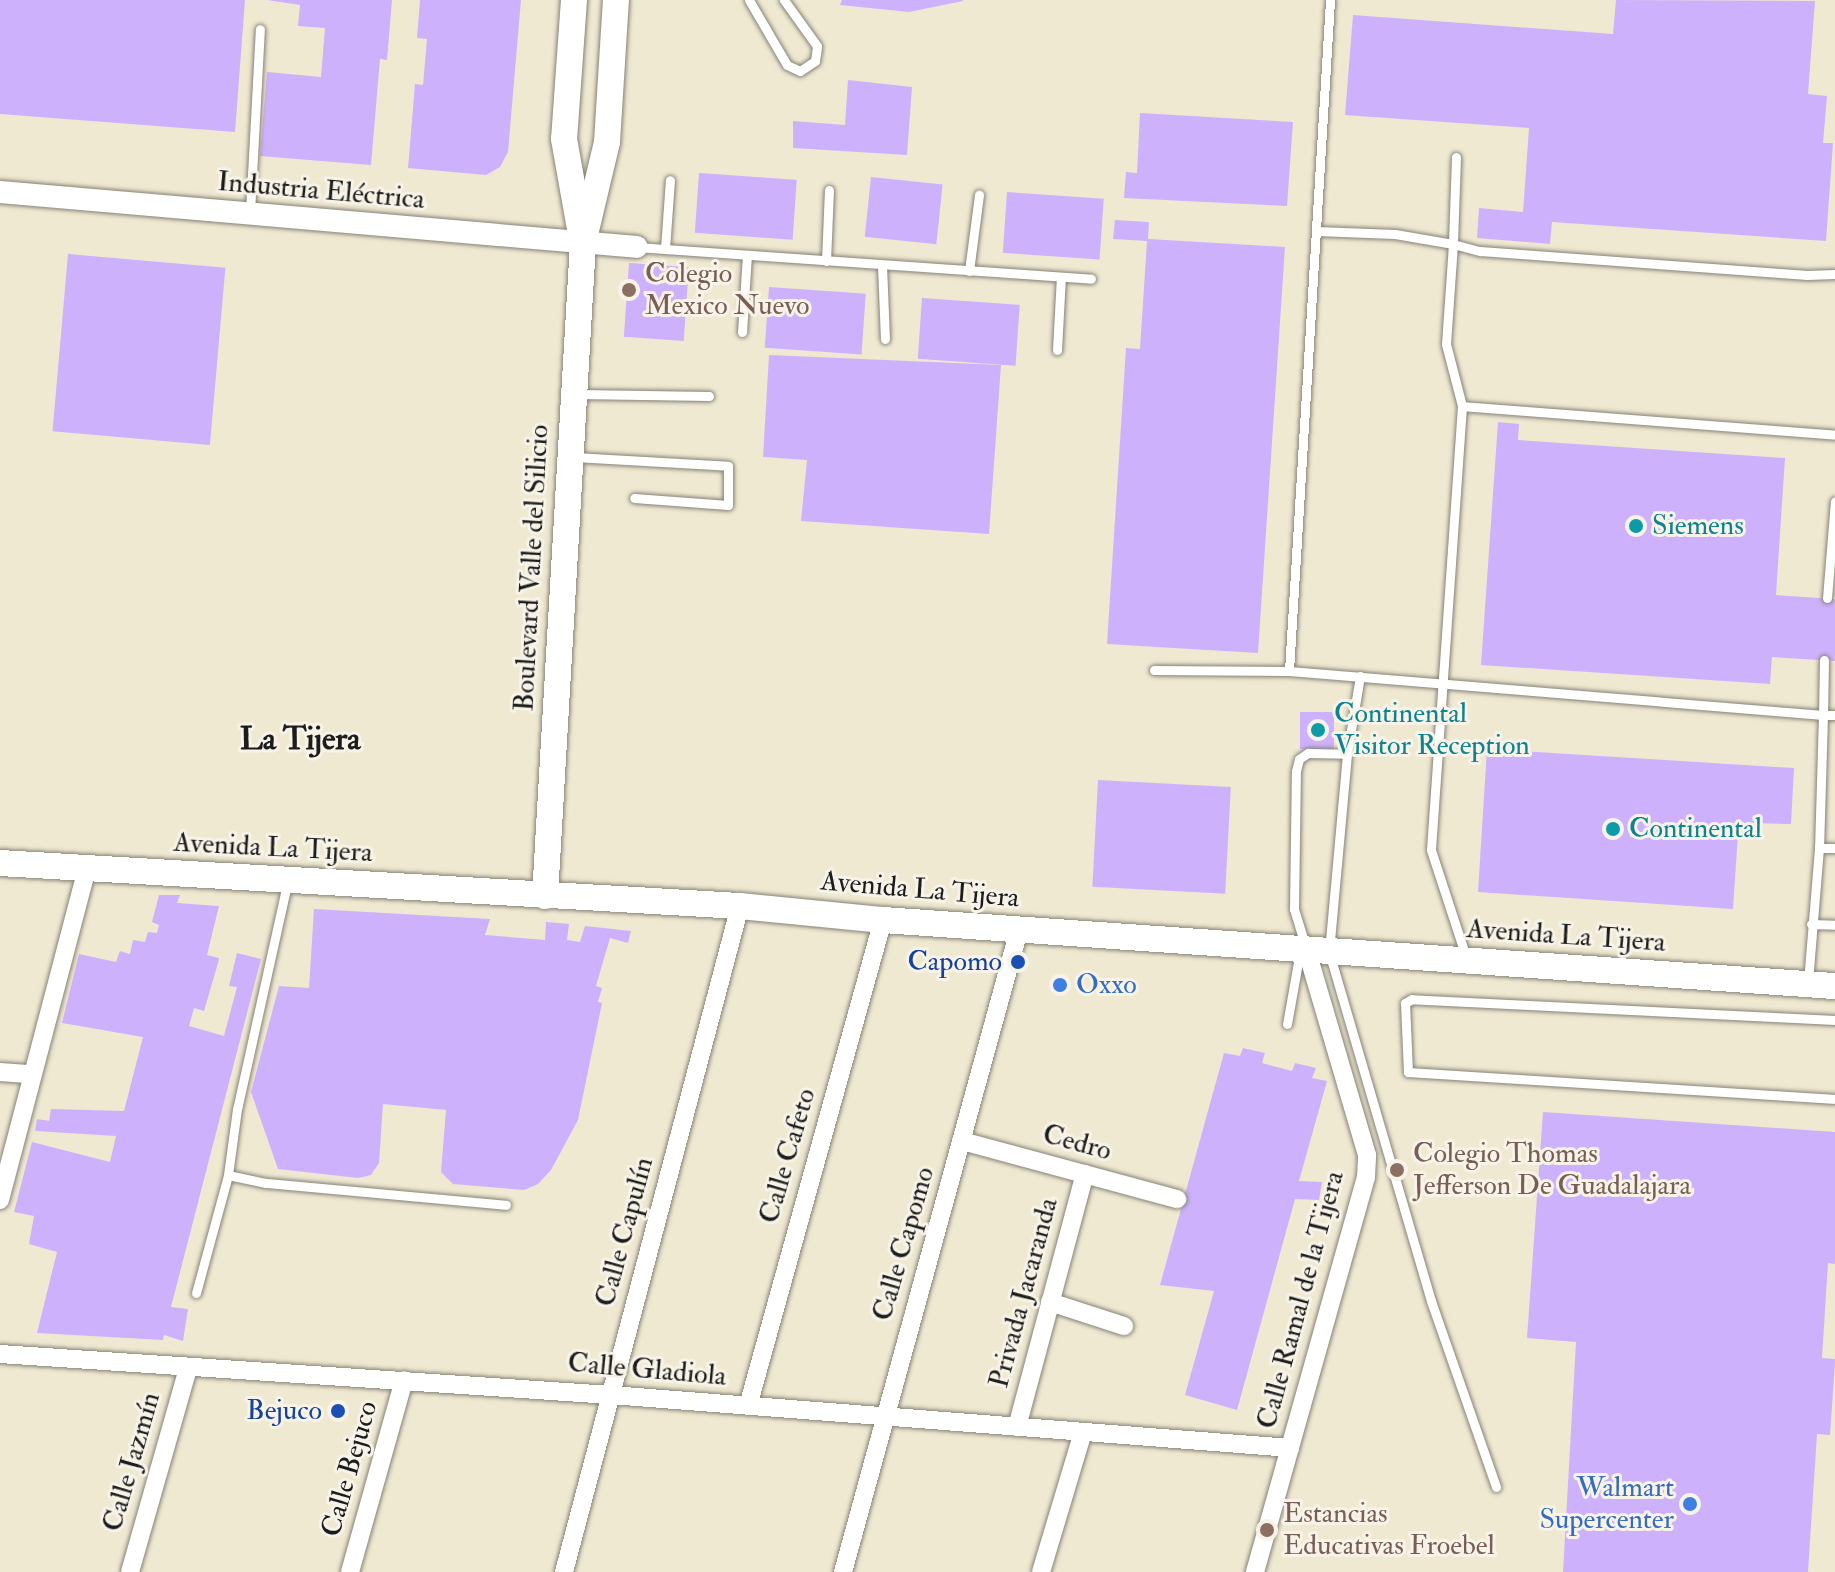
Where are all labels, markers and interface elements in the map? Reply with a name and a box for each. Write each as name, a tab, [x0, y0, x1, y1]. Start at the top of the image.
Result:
street label: Industria Eléctrica	[216, 165, 426, 217]
place label: Colegio Mexico Nuevo	[645, 257, 810, 323]
marker: Colegio Mexico Nuevo	[620, 281, 638, 299]
street label: Boulevard Valle del Silicio	[508, 424, 556, 712]
place label: Siemens	[1652, 509, 1744, 543]
marker: Siemens	[1627, 517, 1645, 535]
place label: Continental Visitor Reception	[1334, 697, 1530, 763]
district label: La Tijera	[240, 720, 360, 758]
marker: Continental Visitor Reception	[1309, 721, 1327, 739]
place label: Continental	[1629, 812, 1762, 846]
marker: Continental	[1604, 820, 1622, 838]
street label: Avenida La Tijera	[173, 826, 373, 870]
street label: Avenida La Tijera	[819, 865, 1021, 915]
street label: Avenida La Tijera	[1465, 912, 1667, 960]
place label: Capomo	[907, 945, 1002, 979]
marker: Capomo	[1009, 953, 1027, 971]
place label: Oxxo	[1076, 968, 1137, 1002]
marker: Oxxo	[1051, 976, 1069, 994]
street label: Calle Cafeto	[753, 1085, 823, 1227]
street label: Cedro	[1039, 1118, 1115, 1168]
place label: Colegio Thomas Jefferson De Guadalajara	[1413, 1137, 1691, 1203]
street label: Calle Capulín	[589, 1154, 661, 1310]
marker: Colegio Thomas Jefferson De Guadalajara	[1388, 1161, 1406, 1179]
street label: Calle Capomo	[866, 1163, 942, 1325]
street label: Calle Ramal de la Tijera	[1250, 1167, 1352, 1433]
street label: Privada Jacaranda	[983, 1194, 1065, 1392]
street label: Calle Gladiola	[566, 1346, 728, 1394]
street label: Calle Jazmín	[96, 1389, 168, 1535]
place label: Bejuco	[246, 1394, 322, 1428]
street label: Calle Bejuco	[315, 1397, 385, 1541]
marker: Bejuco	[329, 1402, 347, 1420]
place label: Walmart Supercenter	[1539, 1471, 1674, 1537]
marker: Walmart Supercenter	[1681, 1495, 1699, 1513]
place label: Estancias Educativas Froebel	[1283, 1497, 1495, 1563]
marker: Estancias Educativas Froebel	[1258, 1521, 1276, 1539]

